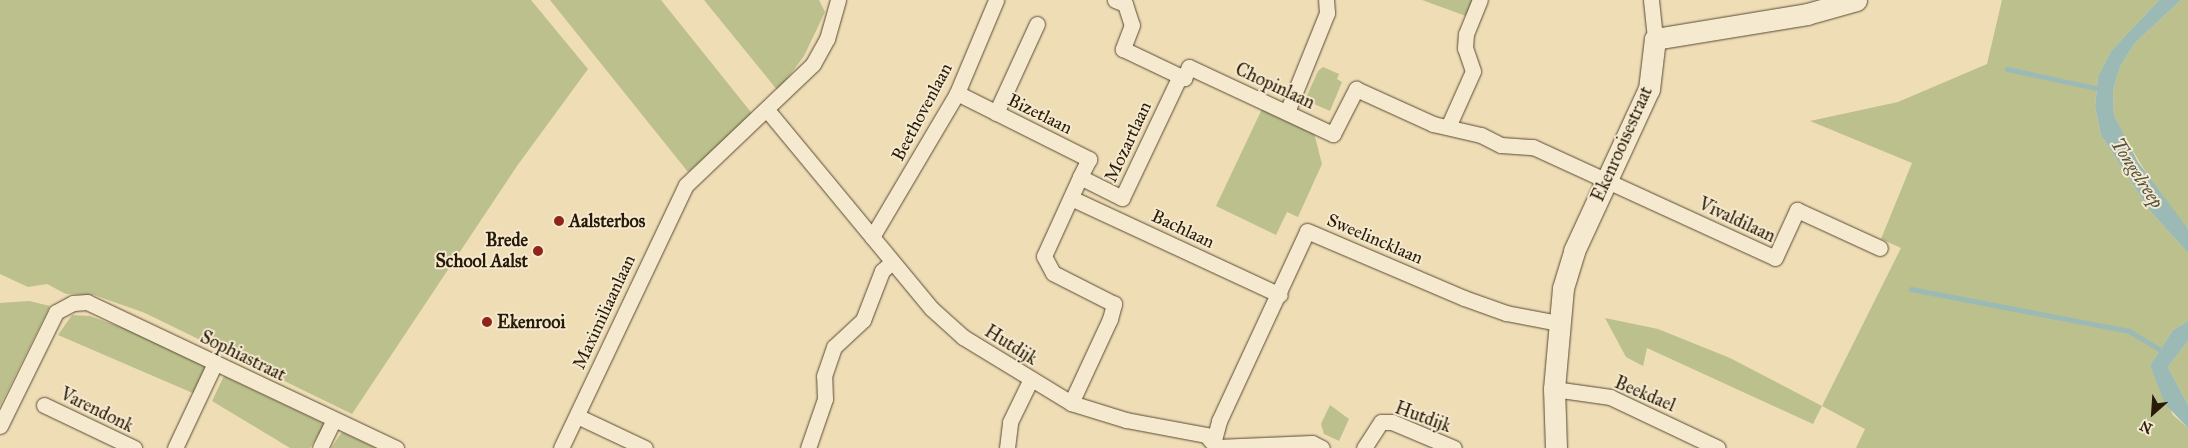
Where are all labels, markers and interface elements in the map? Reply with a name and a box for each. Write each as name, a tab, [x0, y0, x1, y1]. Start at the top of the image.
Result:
street label: Chopinlaan	[1232, 58, 1318, 114]
street label: Beethovenlaan	[887, 59, 957, 165]
street label: Ekenrooisestraat	[1587, 83, 1657, 205]
street label: Bizetlaan	[1004, 89, 1076, 139]
street label: Mozartlaan	[1100, 98, 1156, 186]
water label: Tongelreep	[2106, 134, 2168, 212]
street label: Vivaldilaan	[1695, 193, 1779, 247]
street label: Bachlaan	[1148, 205, 1218, 253]
street label: Sweelincklaan	[1324, 209, 1426, 269]
place label: Aalsterbos	[569, 210, 645, 232]
marker: Aalsterbos	[553, 215, 565, 227]
place label: Brede School Aalst	[436, 230, 528, 272]
marker: Brede School Aalst	[532, 245, 544, 257]
street label: Maximiliaanlaan	[568, 251, 640, 373]
place label: Ekenrooi	[497, 311, 565, 333]
marker: Ekenrooi	[481, 316, 493, 328]
street label: Hutdijk	[981, 320, 1041, 370]
street label: Sophiastraat	[197, 326, 289, 386]
street label: Beekdael	[1611, 372, 1679, 416]
street label: Varendonk	[57, 383, 137, 437]
north arrow	[2128, 388, 2178, 438]
street label: Hutdijk	[1392, 397, 1454, 437]
text: N	[2137, 417, 2155, 437]

